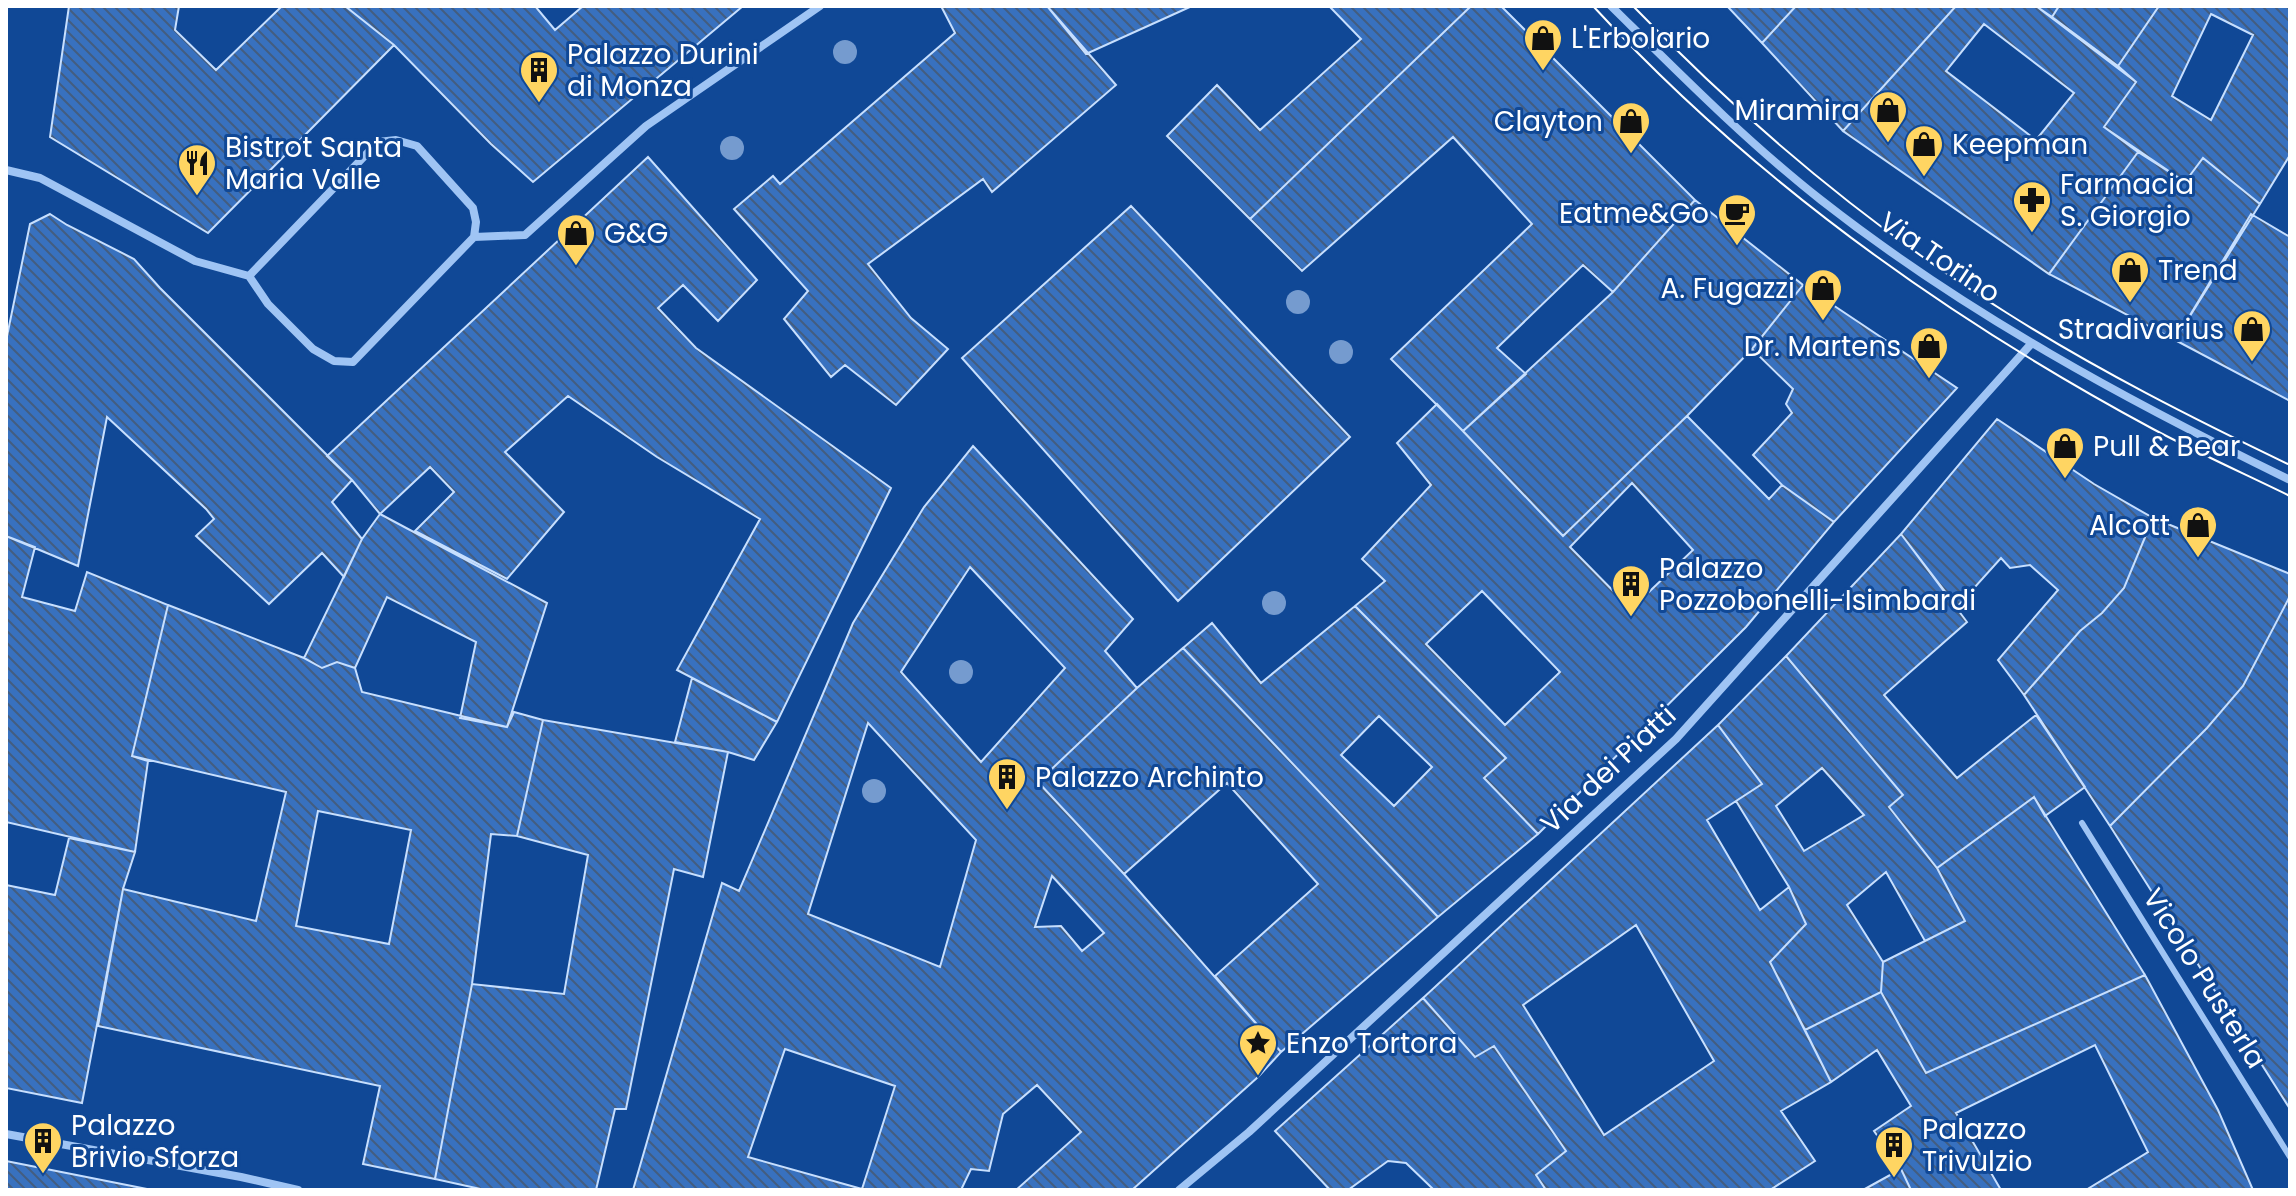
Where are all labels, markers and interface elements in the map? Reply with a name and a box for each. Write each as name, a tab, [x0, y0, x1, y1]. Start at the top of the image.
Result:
shop icon: L'Erbolario	[1522, 17, 1564, 72]
place label: L'Erbolario	[1571, 19, 1710, 58]
place label: Palazzo Durini di Monza	[567, 35, 759, 106]
building icon: Palazzo Durini di Monza	[518, 49, 560, 104]
shop icon: Miramira	[1867, 89, 1909, 144]
place label: Miramira	[1735, 91, 1860, 130]
shop icon: Clayton	[1610, 100, 1652, 155]
place label: Clayton	[1494, 102, 1603, 141]
shop icon: Keepman	[1903, 123, 1945, 178]
place label: Keepman	[1952, 125, 2088, 164]
place label: Bistrot Santa Maria Valle	[225, 128, 402, 199]
restaurant icon: Bistrot Santa Maria Valle	[176, 142, 218, 197]
place label: Farmacia S. Giorgio	[2060, 165, 2194, 236]
pharmacy icon: Farmacia S. Giorgio	[2011, 179, 2053, 234]
cafe icon: Eatme&Go	[1716, 192, 1758, 247]
place label: Eatme&Go	[1559, 194, 1709, 233]
street label: Via Torino	[1871, 203, 2008, 312]
shop icon: G&G	[555, 212, 597, 267]
place label: G&G	[604, 214, 668, 253]
shop icon: Trend	[2109, 249, 2151, 304]
place label: Trend	[2158, 251, 2238, 290]
shop icon: A. Fugazzi	[1802, 267, 1844, 322]
place label: A. Fugazzi	[1661, 269, 1795, 308]
shop icon: Stradivarius	[2231, 308, 2273, 363]
place label: Stradivarius	[2058, 310, 2224, 349]
shop icon: Dr. Martens	[1908, 325, 1950, 380]
place label: Dr. Martens	[1744, 327, 1901, 366]
shop icon: Pull & Bear	[2044, 425, 2086, 480]
place label: Pull & Bear	[2093, 427, 2240, 466]
shop icon: Alcott	[2177, 504, 2219, 559]
place label: Alcott	[2089, 506, 2170, 545]
place label: Palazzo Pozzobonelli-Isimbardi	[1659, 549, 1976, 620]
building icon: Palazzo Pozzobonelli-Isimbardi	[1610, 563, 1652, 618]
street label: Via dei Piatti	[1532, 696, 1685, 842]
building icon: Palazzo Archinto	[986, 756, 1028, 811]
place label: Palazzo Archinto	[1035, 758, 1264, 797]
street label: Vicolo Pusterla	[2134, 881, 2276, 1076]
place icon: Enzo Tortora	[1237, 1022, 1279, 1077]
place label: Enzo Tortora	[1286, 1024, 1457, 1063]
place label: Palazzo Brivio Sforza	[71, 1106, 239, 1177]
place label: Palazzo Trivulzio	[1922, 1110, 2033, 1181]
building icon: Palazzo Brivio Sforza	[22, 1120, 64, 1175]
building icon: Palazzo Trivulzio	[1873, 1124, 1915, 1179]

